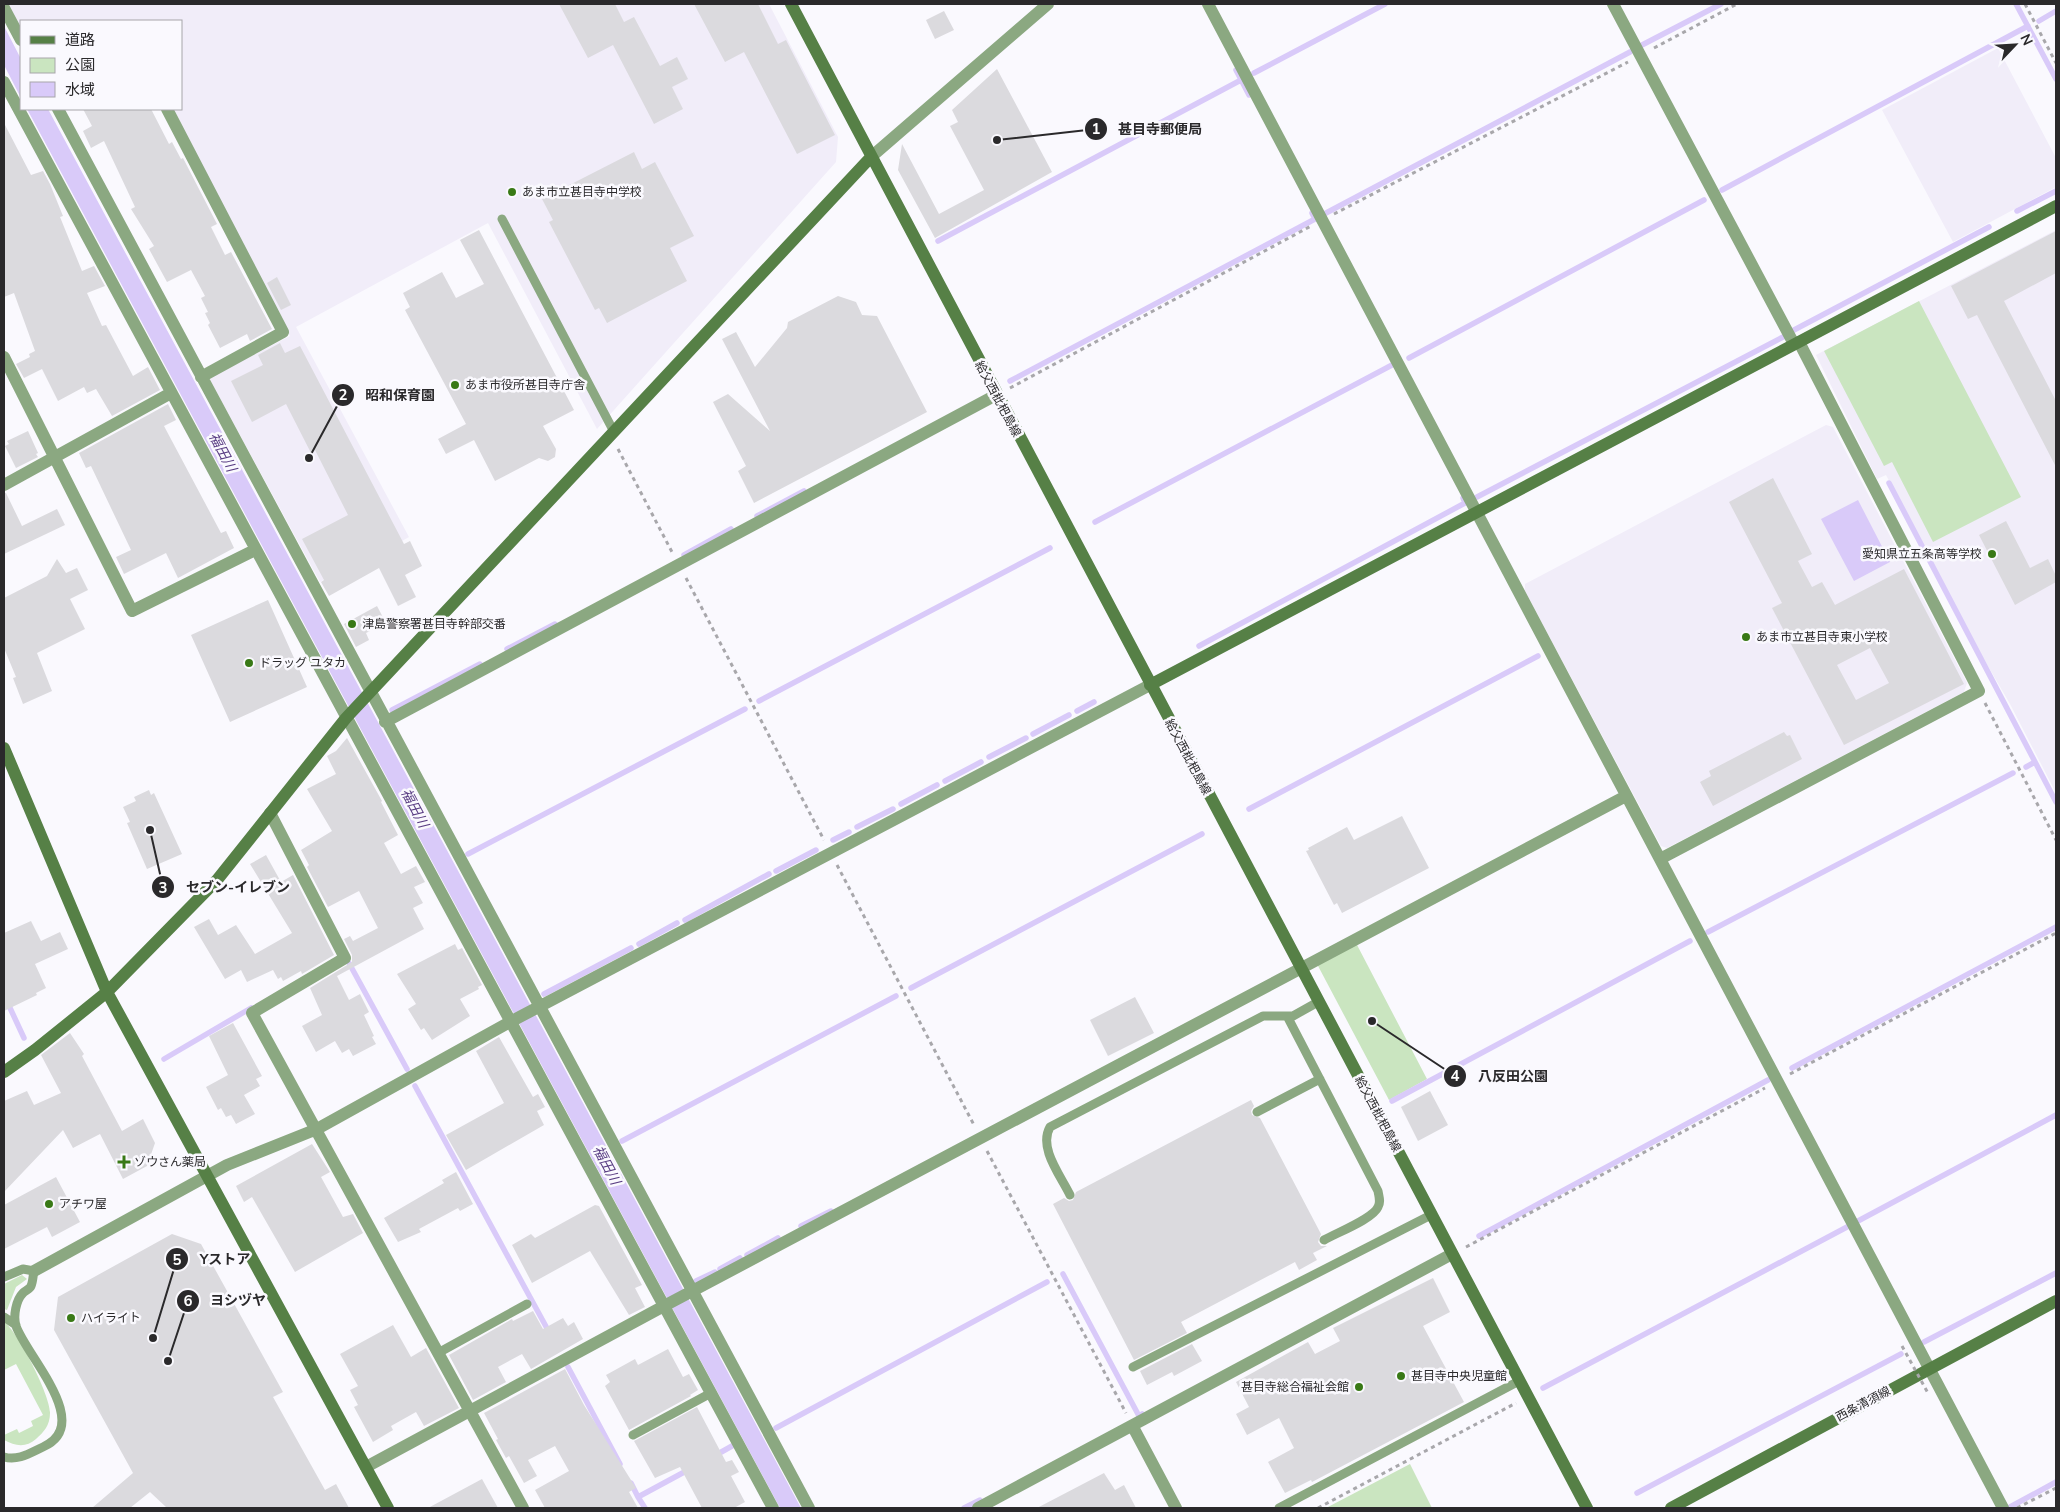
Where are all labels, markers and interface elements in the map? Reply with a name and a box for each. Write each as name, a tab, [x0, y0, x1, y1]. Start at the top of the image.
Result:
legend	[20, 20, 182, 110]
north arrow	[1990, 20, 2040, 70]
text: 道路	[65, 30, 95, 50]
text: N	[2016, 31, 2037, 48]
text: 公園	[65, 55, 95, 75]
text: 水域	[65, 80, 95, 100]
callout: 甚目寺郵便局	[1083, 114, 1212, 143]
text: 1	[1091, 119, 1101, 139]
text: 甚目寺郵便局	[1118, 120, 1202, 139]
place label: あま市立甚目寺中学校	[522, 184, 642, 200]
marker: あま市立甚目寺中学校	[506, 186, 518, 198]
street label: 給父西枇杷島線	[971, 358, 1025, 440]
place label: あま市役所甚目寺庁舎	[465, 377, 585, 393]
marker: あま市役所甚目寺庁舎	[449, 379, 461, 391]
callout: 昭和保育園	[330, 381, 445, 410]
text: 2	[338, 385, 348, 405]
text: 昭和保育園	[365, 386, 435, 405]
water label: 福田川	[204, 429, 242, 477]
place label: 愛知県立五条高等学校	[1862, 546, 1982, 562]
marker: 愛知県立五条高等学校	[1986, 548, 1998, 560]
place label: 津島警察署甚目寺幹部交番	[362, 616, 506, 632]
marker: 津島警察署甚目寺幹部交番	[346, 618, 358, 630]
place label: あま市立甚目寺東小学校	[1756, 629, 1888, 645]
marker: あま市立甚目寺東小学校	[1740, 631, 1752, 643]
place label: ドラッグ ユタカ	[259, 655, 346, 671]
marker: ドラッグ ユタカ	[243, 657, 255, 669]
street label: 給父西枇杷島線	[1161, 716, 1215, 798]
water label: 福田川	[396, 785, 434, 833]
callout: セブン-イレブン	[151, 873, 300, 902]
text: 3	[158, 878, 168, 898]
text: セブン-イレブン	[186, 878, 290, 897]
callout: 八反田公園	[1443, 1061, 1558, 1090]
text: 4	[1450, 1066, 1460, 1086]
text: 八反田公園	[1478, 1067, 1548, 1086]
street label: 給父西枇杷島線	[1351, 1073, 1405, 1155]
water label: 福田川	[588, 1142, 626, 1190]
place label: ゾウさん薬局	[134, 1154, 206, 1170]
marker: ゾウさん薬局	[118, 1156, 130, 1168]
place label: アチワ屋	[59, 1196, 107, 1212]
marker: アチワ屋	[43, 1198, 55, 1210]
callout: Yストア	[165, 1245, 260, 1274]
text: 5	[172, 1250, 182, 1270]
text: Yストア	[199, 1250, 250, 1269]
callout: ヨシヅヤ	[175, 1286, 276, 1315]
text: 6	[183, 1291, 193, 1311]
text: ヨシヅヤ	[210, 1291, 266, 1310]
place label: ハイライト	[81, 1310, 141, 1326]
marker: ハイライト	[65, 1312, 77, 1324]
place label: 甚目寺中央児童館	[1411, 1368, 1507, 1384]
marker: 甚目寺中央児童館	[1395, 1370, 1407, 1382]
place label: 甚目寺総合福祉会館	[1241, 1379, 1349, 1395]
marker: 甚目寺総合福祉会館	[1353, 1381, 1365, 1393]
street label: 西条清須線	[1833, 1383, 1893, 1425]

